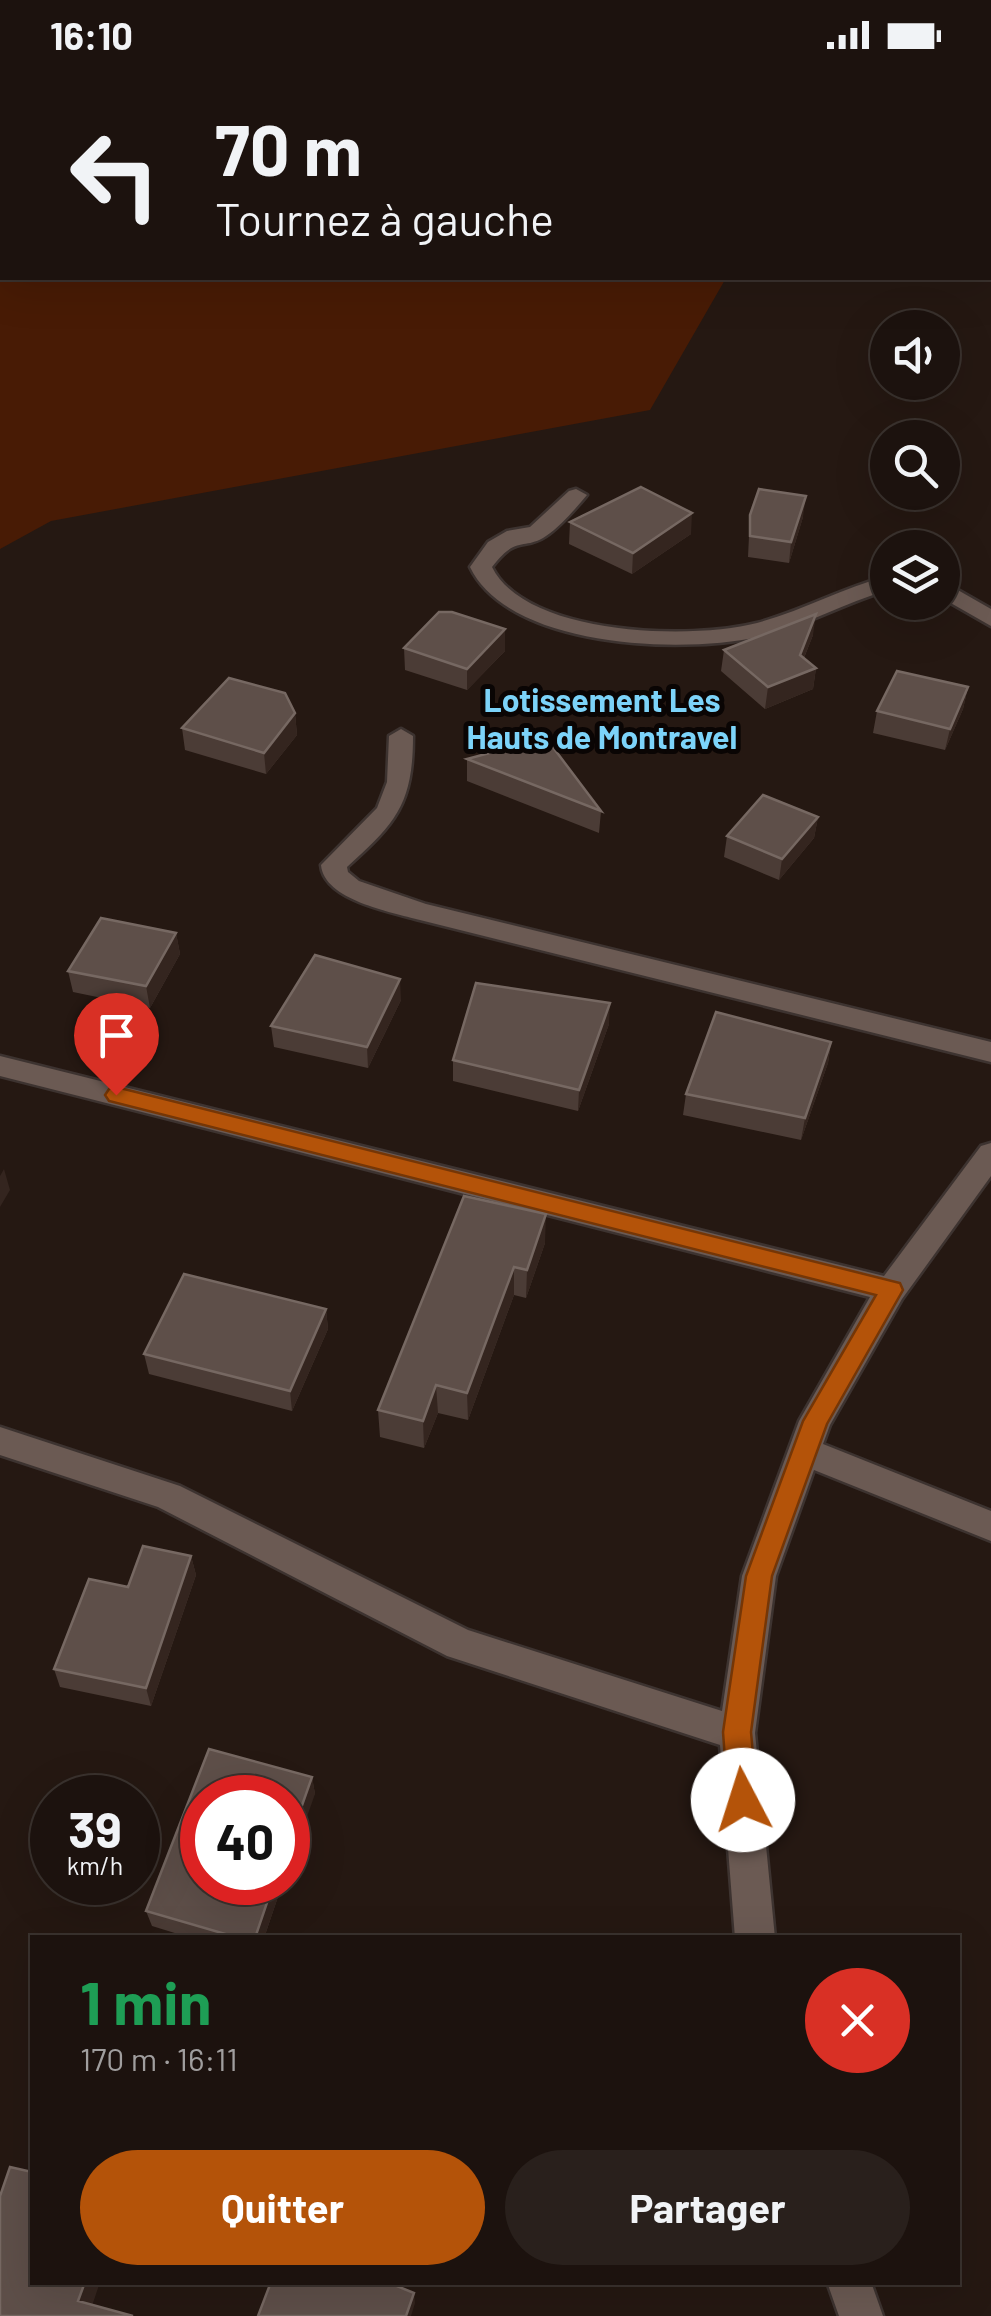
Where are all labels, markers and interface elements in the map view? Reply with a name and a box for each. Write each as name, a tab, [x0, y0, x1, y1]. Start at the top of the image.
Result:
text: 16:10	[50, 12, 133, 58]
text: 70 m	[215, 106, 362, 190]
icon: left	[50, 110, 180, 240]
text: Tournez à gauche	[215, 191, 554, 245]
map controls	[870, 310, 960, 620]
button: sound	[870, 310, 960, 400]
button: search	[870, 420, 960, 510]
button: layers	[870, 530, 960, 620]
district label: Lotissement Les Hauts de Montravel	[467, 680, 737, 755]
pin	[74, 993, 159, 1096]
icon: arrive	[89, 1008, 144, 1063]
position arrow	[691, 1748, 795, 1852]
speed limit sign: 40	[180, 1775, 310, 1905]
text: 39	[68, 1798, 122, 1858]
text: km/h	[67, 1850, 123, 1880]
text: 1 min	[80, 1965, 211, 2037]
button: close	[805, 1968, 910, 2073]
text: 170 m · 16:11	[80, 2039, 238, 2077]
button: Quitter	[80, 2150, 485, 2265]
button: Partager	[505, 2150, 910, 2265]

